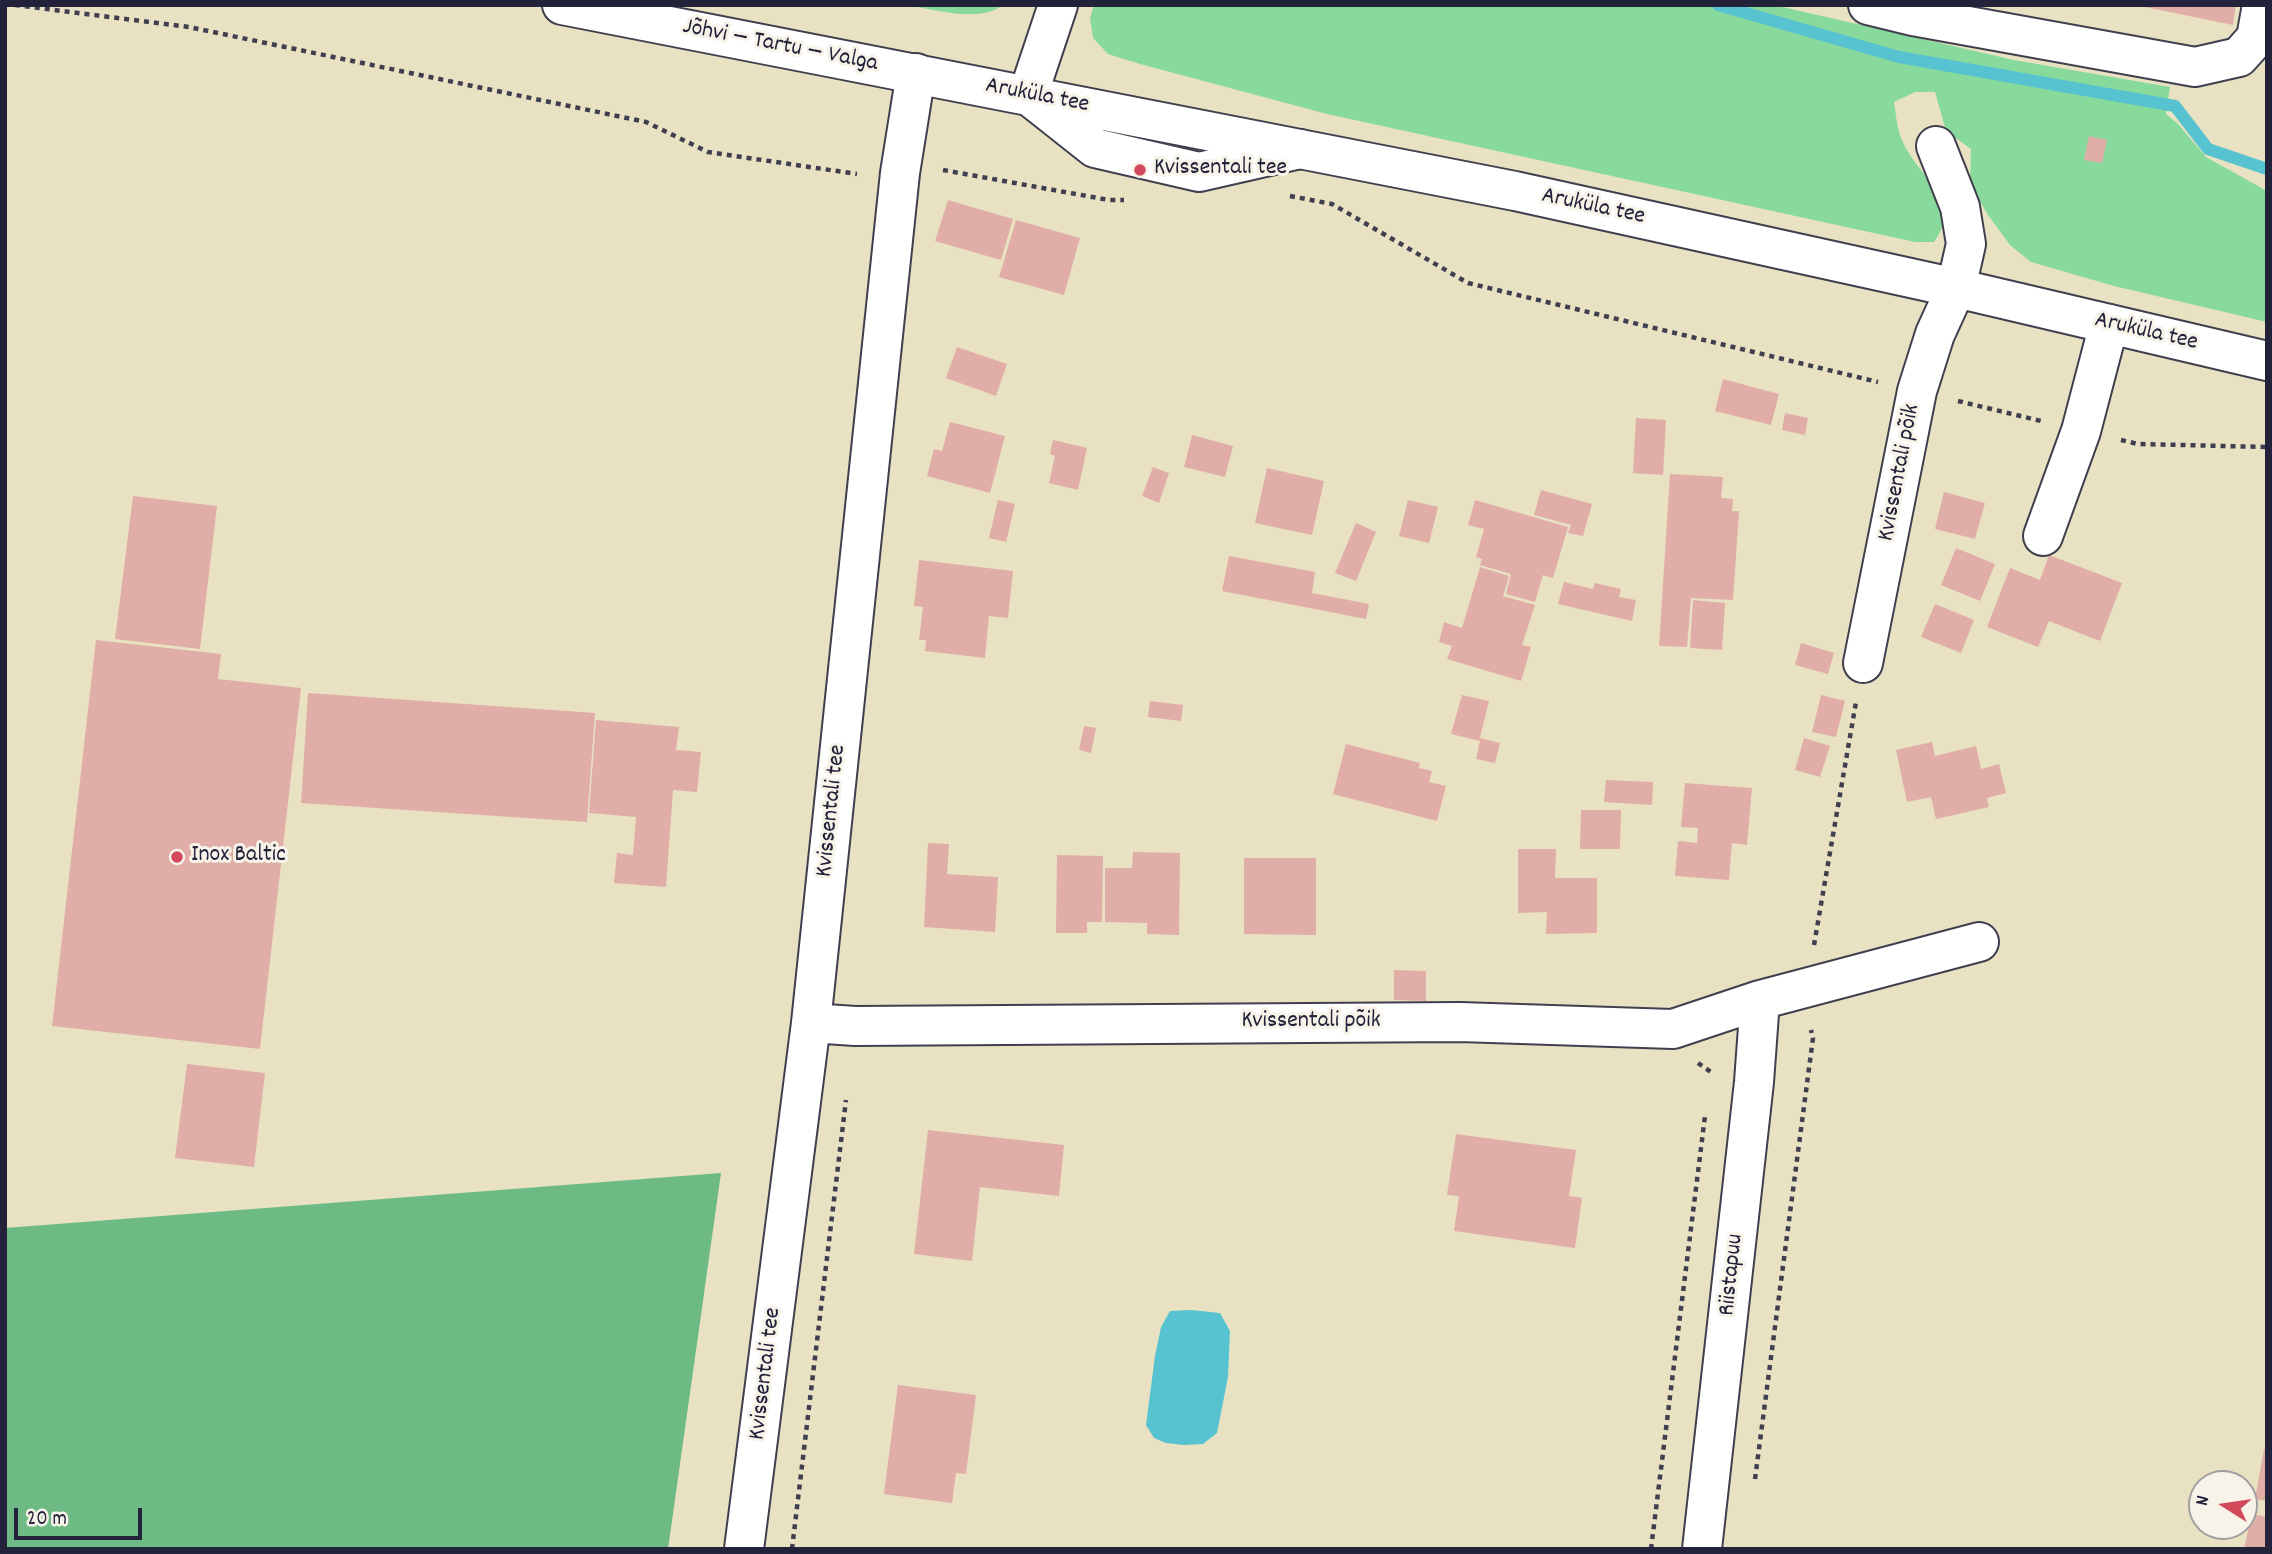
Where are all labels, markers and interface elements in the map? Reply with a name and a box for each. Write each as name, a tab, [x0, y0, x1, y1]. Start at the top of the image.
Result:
street label: Jõhvi — Tartu — Valga	[680, 14, 880, 80]
street label: Aruküla tee	[983, 73, 1091, 121]
place label: Kvissentali tee	[1154, 156, 1287, 184]
marker: Kvissentali tee	[1132, 162, 1148, 178]
street label: Aruküla tee	[1539, 183, 1647, 233]
street label: Aruküla tee	[2092, 307, 2200, 359]
street label: Kvissentali põik	[1874, 402, 1928, 544]
street label: Kvissentali tee	[812, 743, 854, 879]
place label: Inox Baltic	[191, 843, 286, 871]
marker: Inox Baltic	[169, 849, 185, 865]
street label: Kvissentali põik	[1241, 1009, 1381, 1037]
street label: Riistapuu	[1714, 1233, 1752, 1317]
street label: Kvissentali tee	[745, 1306, 789, 1442]
north arrow	[2188, 1470, 2258, 1540]
scale bar	[18, 1494, 145, 1538]
text: N	[2190, 1494, 2218, 1508]
text: 20 m	[27, 1505, 67, 1535]

